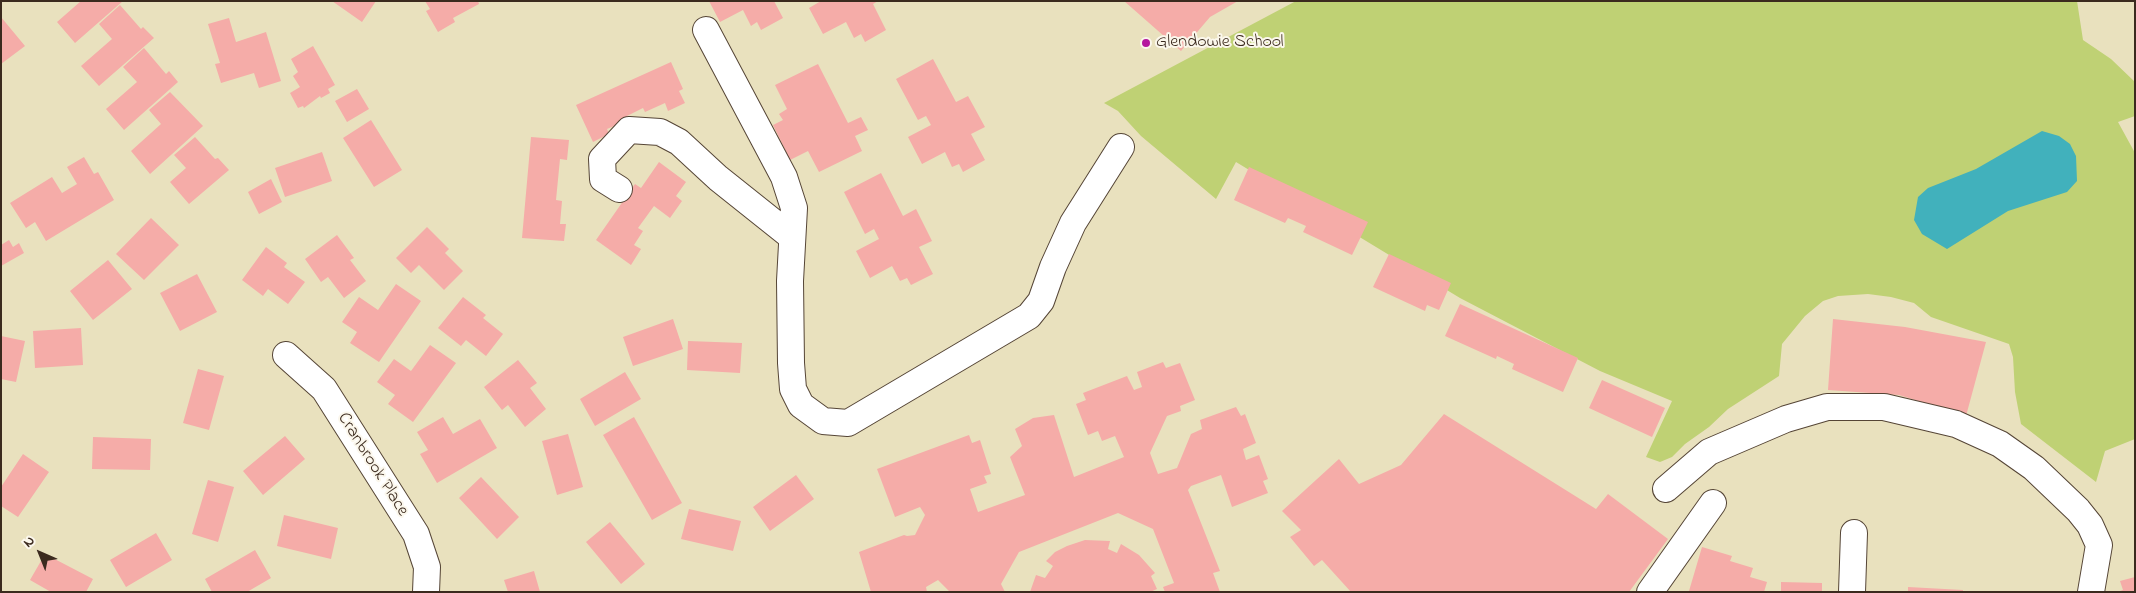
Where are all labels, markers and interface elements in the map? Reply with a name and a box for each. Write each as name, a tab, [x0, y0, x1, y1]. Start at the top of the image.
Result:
place label: Glendowie School	[1156, 32, 1284, 54]
marker: Glendowie School	[1140, 37, 1152, 49]
street label: Cranbrook Place	[332, 409, 412, 521]
north arrow	[15, 528, 65, 578]
text: N	[19, 531, 40, 553]

